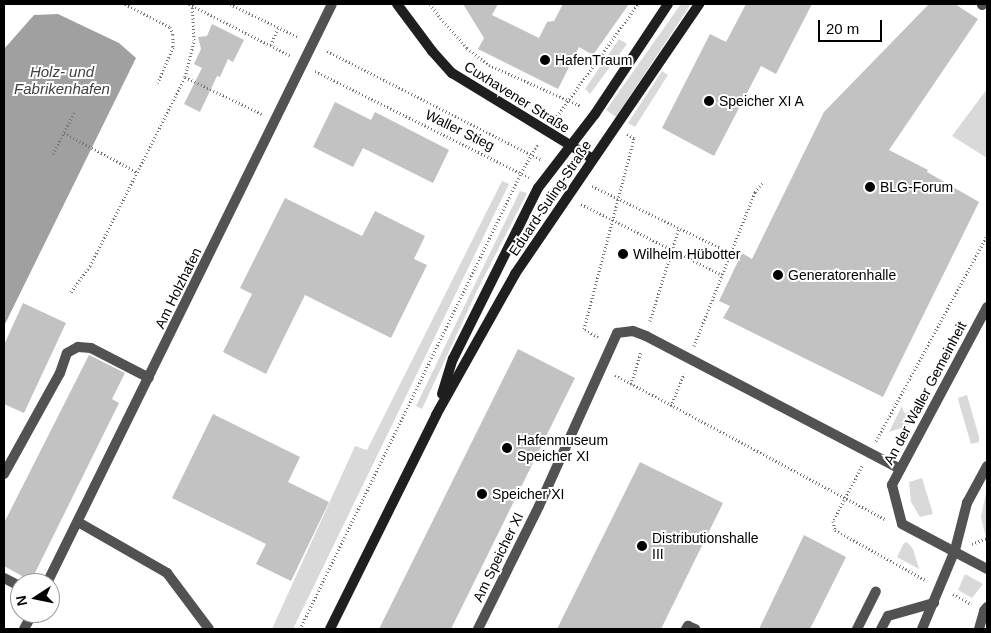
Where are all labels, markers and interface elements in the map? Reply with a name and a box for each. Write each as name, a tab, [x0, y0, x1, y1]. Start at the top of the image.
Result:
scale bar	[821, 10, 885, 42]
text: 20 m	[826, 20, 859, 37]
place label: HafenTraum	[555, 52, 632, 68]
marker: HafenTraum	[539, 54, 551, 66]
street label: Cuxhavener Straße	[461, 58, 573, 136]
water label: Holz- und Fabrikenhafen	[14, 62, 110, 97]
place label: Speicher XI A	[719, 93, 805, 109]
marker: Speicher XI A	[703, 95, 715, 107]
street label: Waller Stieg	[423, 106, 497, 154]
street label: Eduard-Suling-Straße	[505, 137, 595, 259]
place label: BLG-Forum	[880, 179, 953, 195]
marker: BLG-Forum	[864, 181, 876, 193]
street label: Am Holzhafen	[151, 245, 205, 331]
place label: Wilhelm Hübotter	[633, 246, 740, 262]
marker: Wilhelm Hübotter	[617, 248, 629, 260]
place label: Generatorenhalle	[788, 267, 896, 283]
marker: Generatorenhalle	[772, 269, 784, 281]
street label: An der Waller Gemeinheit	[880, 319, 970, 467]
place label: Hafenmuseum Speicher XI	[517, 432, 608, 464]
marker: Hafenmuseum Speicher XI	[501, 442, 513, 454]
place label: Speicher XI	[492, 486, 564, 502]
marker: Speicher XI	[476, 488, 488, 500]
street label: Am Speicher XI	[469, 510, 527, 604]
place label: Distributionshalle III	[652, 530, 759, 562]
marker: Distributionshalle III	[636, 540, 648, 552]
north arrow	[10, 573, 60, 623]
text: N	[12, 594, 30, 607]

